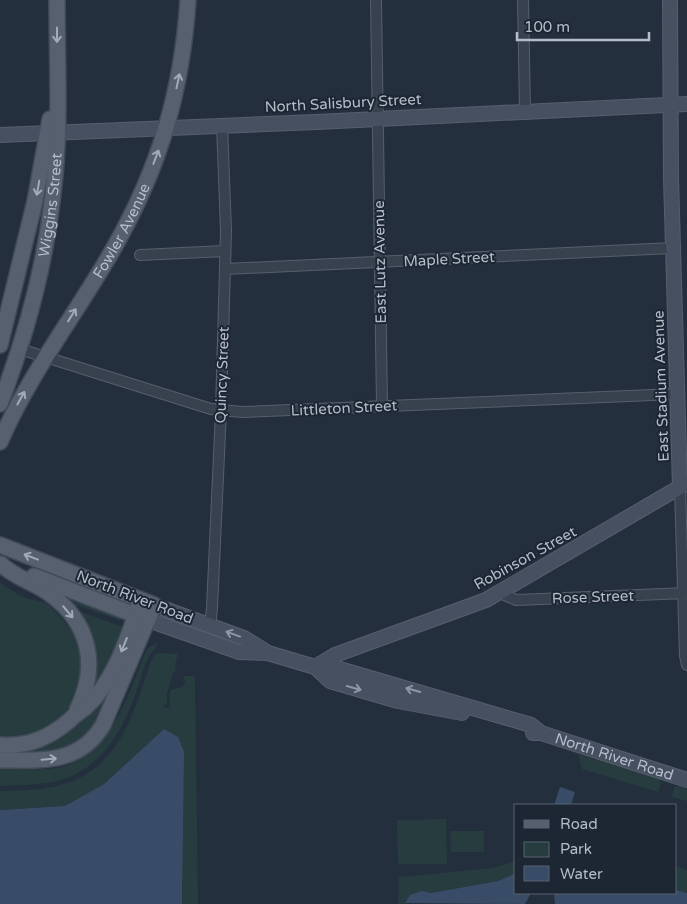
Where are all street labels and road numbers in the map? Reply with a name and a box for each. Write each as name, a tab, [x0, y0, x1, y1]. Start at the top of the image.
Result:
street label: North Salisbury Street	[264, 90, 422, 116]
street label: Wiggins Street	[34, 152, 66, 258]
street label: Fowler Avenue	[89, 181, 154, 282]
street label: East Lutz Avenue	[370, 200, 390, 324]
street label: Maple Street	[403, 248, 495, 270]
street label: East Stadium Avenue	[649, 310, 673, 462]
street label: Quincy Street	[211, 326, 233, 424]
street label: Littleton Street	[290, 396, 398, 420]
street label: Robinson Street	[471, 522, 580, 594]
street label: North River Road	[74, 566, 196, 628]
street label: Rose Street	[552, 587, 635, 607]
street label: North River Road	[553, 729, 676, 784]

